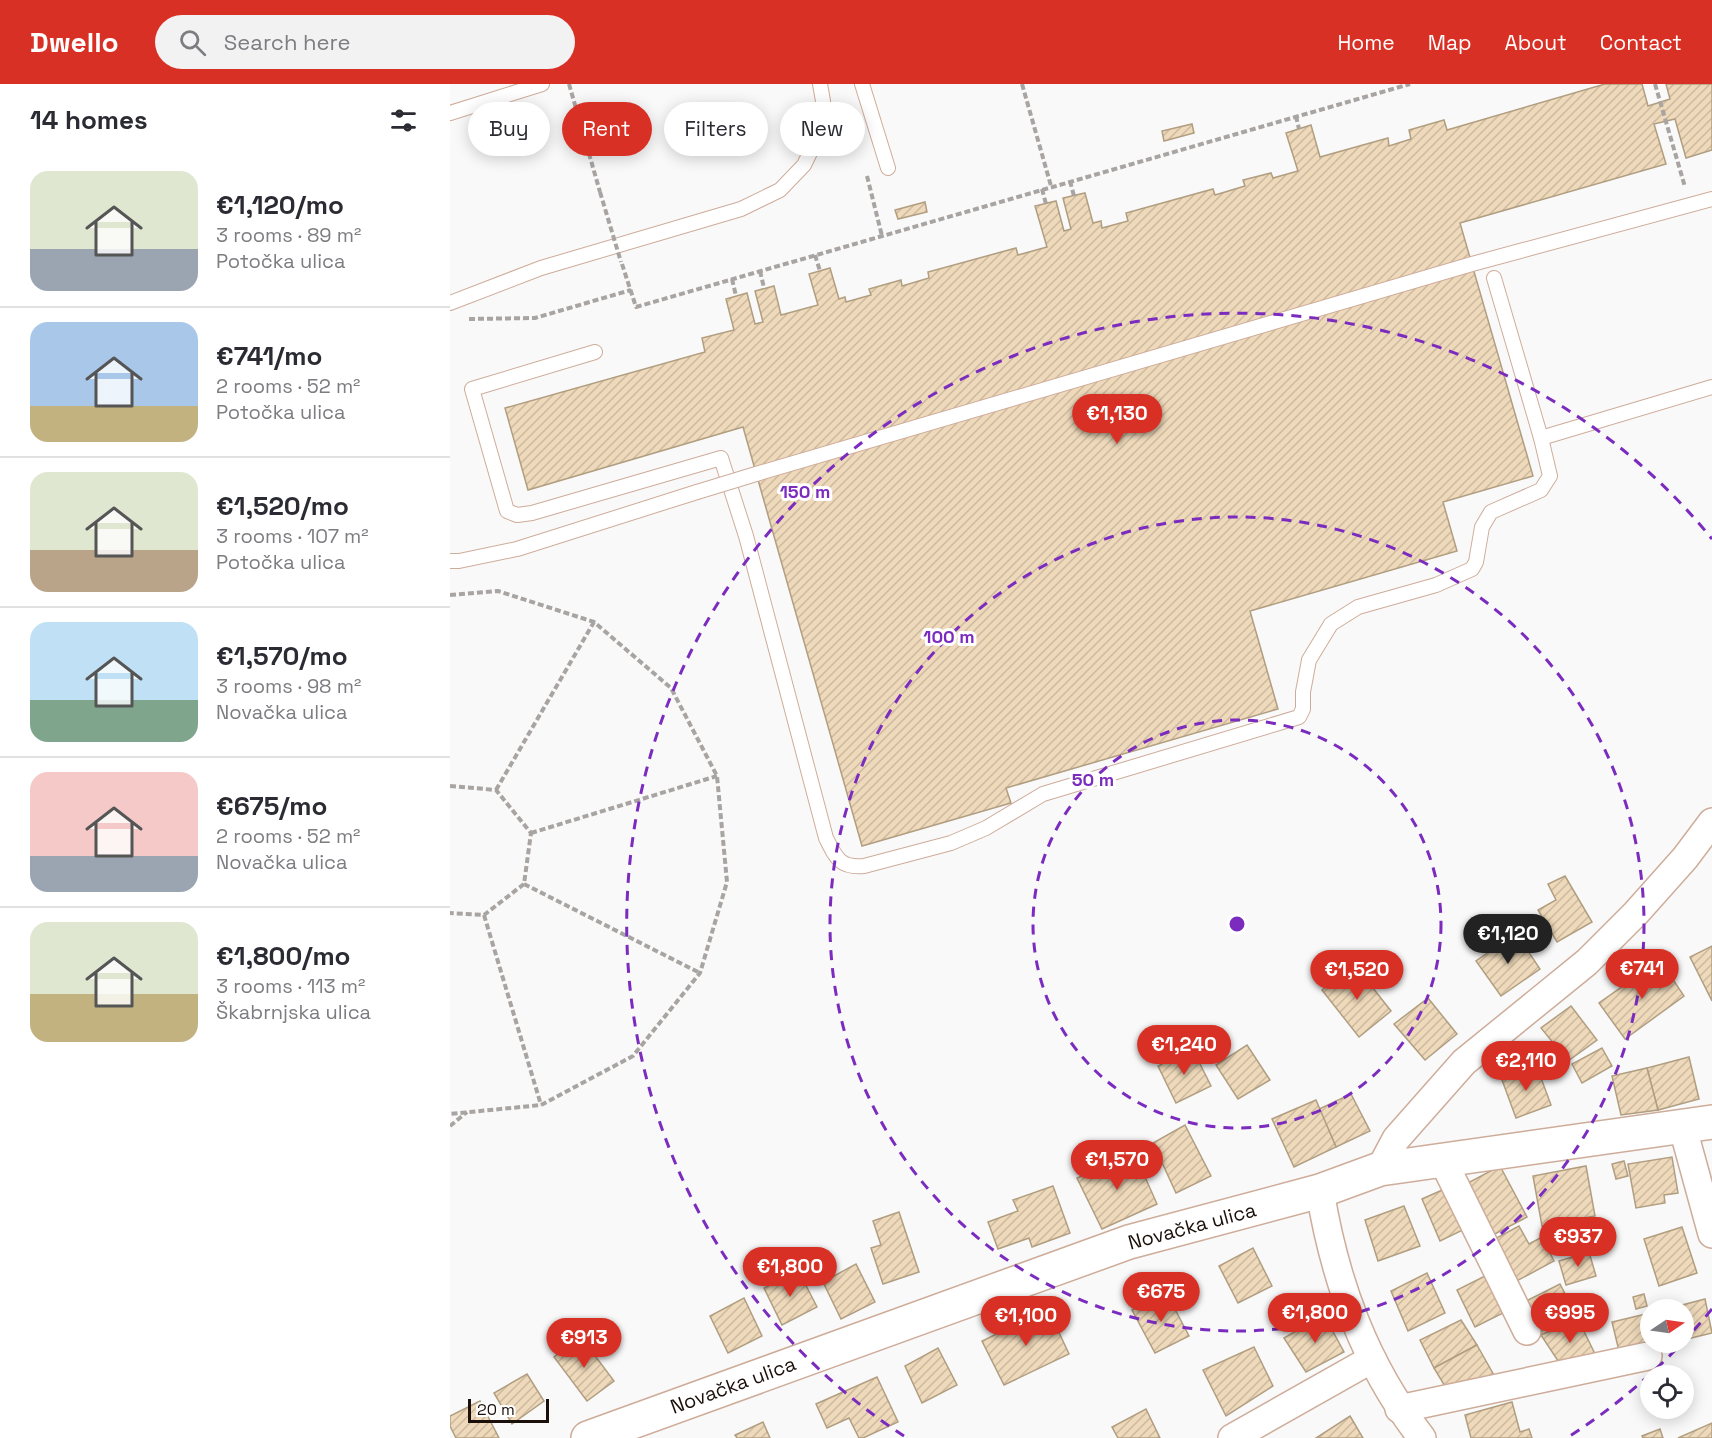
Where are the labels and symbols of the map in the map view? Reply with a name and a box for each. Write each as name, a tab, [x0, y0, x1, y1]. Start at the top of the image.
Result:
pin: €1,130	[1068, 394, 1166, 445]
text: 150 m	[780, 480, 830, 503]
text: 100 m	[923, 625, 975, 648]
text: 50 m	[1072, 768, 1114, 791]
centre of rings	[1227, 914, 1247, 934]
pin: €1,120	[1459, 914, 1557, 965]
pin: €741	[1606, 949, 1678, 1000]
pin: €1,520	[1308, 950, 1406, 1001]
pin: €1,240	[1135, 1025, 1233, 1076]
pin: €2,110	[1477, 1041, 1575, 1092]
pin: €1,570	[1068, 1140, 1166, 1191]
street label: Novačka ulica	[1125, 1196, 1259, 1256]
pin: €937	[1542, 1217, 1614, 1268]
pin: €1,800	[741, 1247, 839, 1298]
pin: €675	[1125, 1272, 1197, 1323]
pin: €1,800	[1266, 1293, 1364, 1344]
pin: €995	[1534, 1293, 1606, 1344]
pin: €1,100	[977, 1296, 1075, 1347]
north arrow	[1640, 1299, 1694, 1353]
pin: €913	[548, 1318, 620, 1369]
street label: Novačka ulica	[667, 1350, 799, 1420]
scale bar	[468, 1396, 549, 1424]

